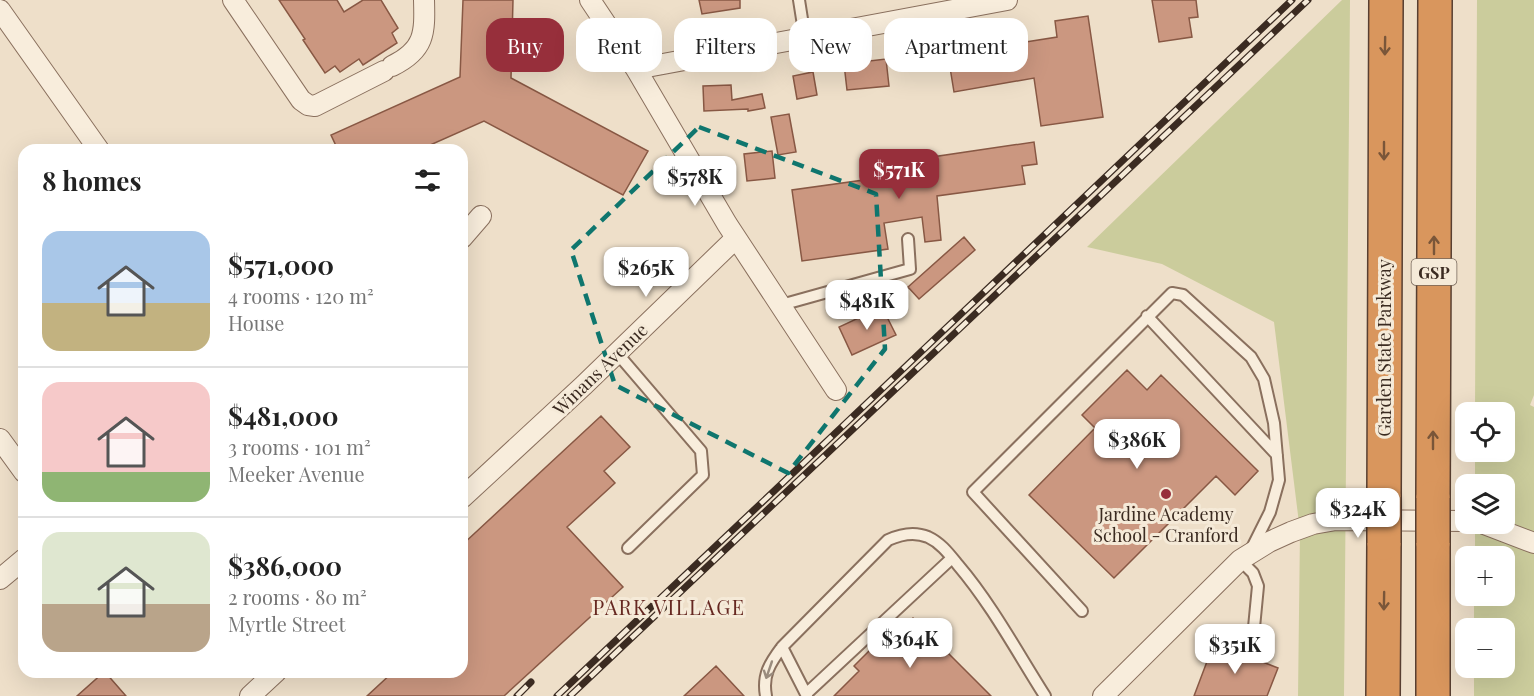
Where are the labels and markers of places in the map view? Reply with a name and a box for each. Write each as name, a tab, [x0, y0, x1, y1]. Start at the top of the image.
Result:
pin: $571K	[857, 149, 941, 200]
pin: $578K	[653, 156, 737, 207]
pin: $265K	[604, 247, 688, 298]
pin: $481K	[825, 280, 909, 331]
pin: $386K	[1095, 419, 1179, 470]
marker: Jardine Academy School - Cranford	[1159, 487, 1173, 501]
pin: $324K	[1316, 488, 1400, 539]
place label: Jardine Academy School - Cranford	[1093, 502, 1239, 547]
pin: $364K	[868, 618, 952, 669]
pin: $351K	[1193, 624, 1277, 675]

